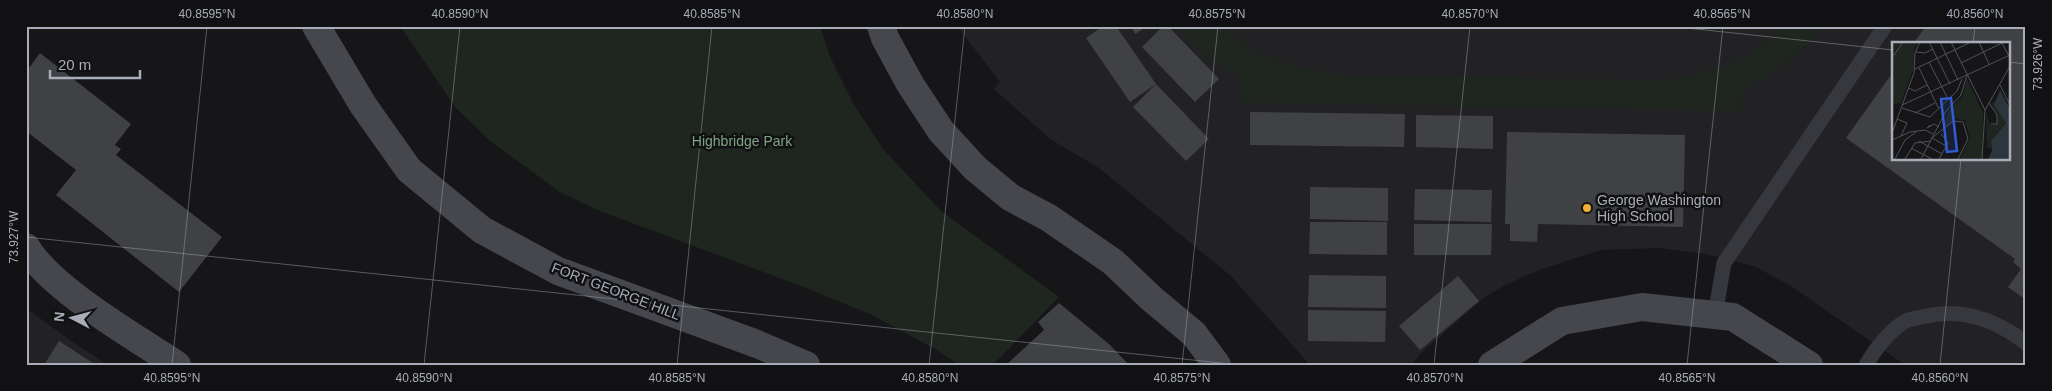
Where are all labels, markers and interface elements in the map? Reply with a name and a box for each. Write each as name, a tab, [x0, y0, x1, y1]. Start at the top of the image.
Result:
text: 40.8595°N	[179, 7, 235, 21]
text: 40.8590°N	[432, 7, 488, 21]
text: 40.8585°N	[684, 7, 740, 21]
text: 40.8580°N	[937, 7, 993, 21]
text: 40.8575°N	[1189, 7, 1245, 21]
text: 40.8570°N	[1442, 7, 1498, 21]
text: 40.8565°N	[1694, 7, 1750, 21]
text: 40.8560°N	[1947, 7, 2003, 21]
text: 73.926°W	[2031, 37, 2045, 90]
inset map	[1892, 42, 2010, 160]
scale bar	[50, 48, 140, 80]
text: 20 m	[58, 56, 91, 73]
park label: Highbridge Park	[692, 133, 793, 149]
place label: George Washington High School	[1597, 192, 1721, 224]
marker: George Washington High School	[1581, 202, 1593, 214]
text: 73.927°W	[7, 210, 21, 263]
street label: FORT GEORGE HILL	[549, 259, 683, 323]
north arrow	[48, 294, 98, 344]
text: N	[51, 311, 68, 323]
text: 40.8595°N	[144, 371, 200, 385]
text: 40.8590°N	[396, 371, 452, 385]
text: 40.8585°N	[649, 371, 705, 385]
text: 40.8580°N	[902, 371, 958, 385]
text: 40.8575°N	[1154, 371, 1210, 385]
text: 40.8570°N	[1407, 371, 1463, 385]
text: 40.8565°N	[1659, 371, 1715, 385]
text: 40.8560°N	[1912, 371, 1968, 385]

